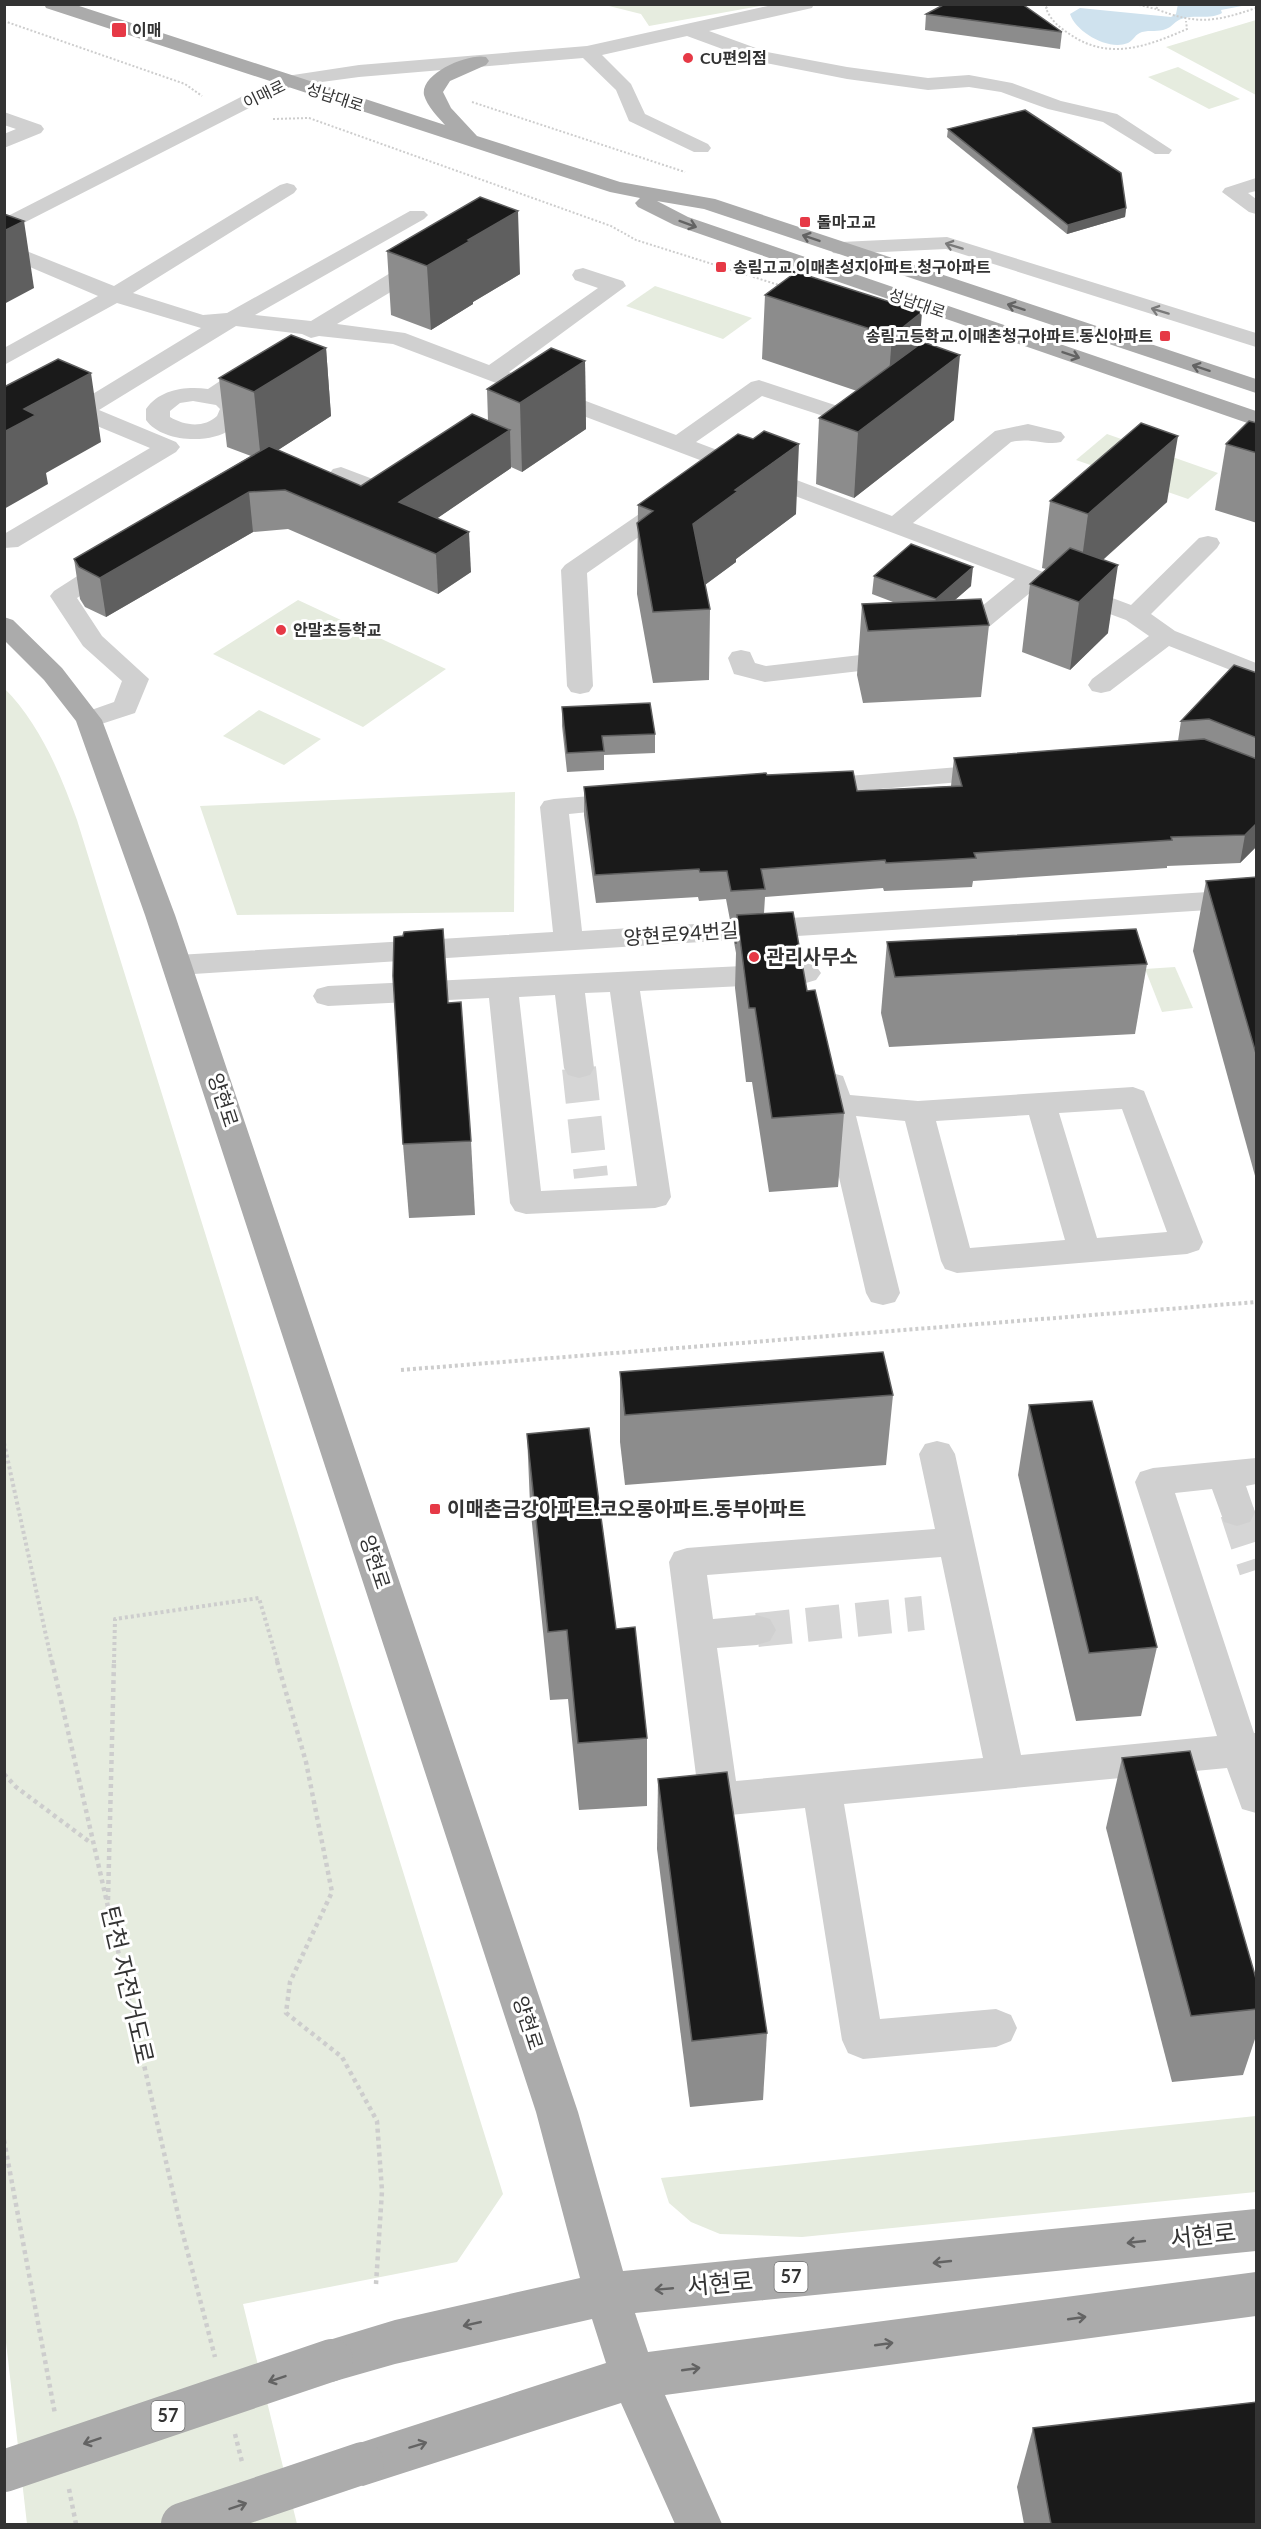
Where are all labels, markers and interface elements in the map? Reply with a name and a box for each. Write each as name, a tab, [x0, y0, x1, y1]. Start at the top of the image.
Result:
place label: 이매	[132, 20, 161, 39]
marker: 이매	[110, 21, 128, 39]
place label: CU편의점	[700, 48, 767, 67]
marker: CU편의점	[681, 51, 695, 65]
street label: 이매로	[240, 75, 288, 112]
street label: 성남대로	[304, 78, 366, 115]
place label: 돌마고교	[817, 212, 876, 231]
marker: 돌마고교	[798, 215, 812, 229]
one-way arrow	[678, 219, 697, 230]
one-way arrow	[802, 232, 821, 243]
one-way arrow	[945, 240, 964, 251]
place label: 송림고교.이매촌성지아파트.청구아파트	[733, 257, 991, 276]
marker: 송림고교.이매촌성지아파트.청구아파트	[714, 260, 728, 274]
street label: 성남대로	[886, 284, 948, 321]
one-way arrow	[1007, 300, 1026, 311]
one-way arrow	[1151, 305, 1170, 316]
place label: 송림고등학교.이매촌청구아파트.동신아파트	[866, 326, 1153, 345]
marker: 송림고등학교.이매촌청구아파트.동신아파트	[1158, 329, 1172, 343]
one-way arrow	[1061, 351, 1080, 362]
one-way arrow	[1192, 362, 1211, 373]
place label: 안말초등학교	[293, 620, 382, 639]
marker: 안말초등학교	[274, 623, 288, 637]
street label: 양현로94번길	[623, 917, 739, 949]
place label: 관리사무소	[766, 944, 858, 968]
marker: 관리사무소	[747, 950, 761, 964]
street label: 양현로	[204, 1070, 244, 1130]
place label: 이매촌금강아파트.코오롱아파트.동부아파트	[447, 1496, 806, 1520]
marker: 이매촌금강아파트.코오롱아파트.동부아파트	[428, 1502, 442, 1516]
street label: 양현로	[356, 1532, 396, 1592]
street label: 탄천 자전거도로	[96, 1903, 161, 2066]
street label: 양현로	[509, 1993, 549, 2053]
street label: 서현로	[1168, 2217, 1237, 2252]
one-way arrow	[1126, 2237, 1146, 2248]
one-way arrow	[932, 2257, 952, 2268]
road number: 57	[774, 2262, 808, 2292]
street label: 서현로	[686, 2265, 754, 2300]
one-way arrow	[654, 2284, 674, 2295]
one-way arrow	[1067, 2312, 1087, 2323]
one-way arrow	[463, 2319, 482, 2331]
one-way arrow	[874, 2338, 893, 2349]
one-way arrow	[680, 2364, 700, 2375]
one-way arrow	[268, 2374, 287, 2385]
road number: 57	[152, 2401, 184, 2431]
one-way arrow	[83, 2437, 102, 2448]
one-way arrow	[408, 2439, 427, 2450]
one-way arrow	[228, 2499, 247, 2510]

